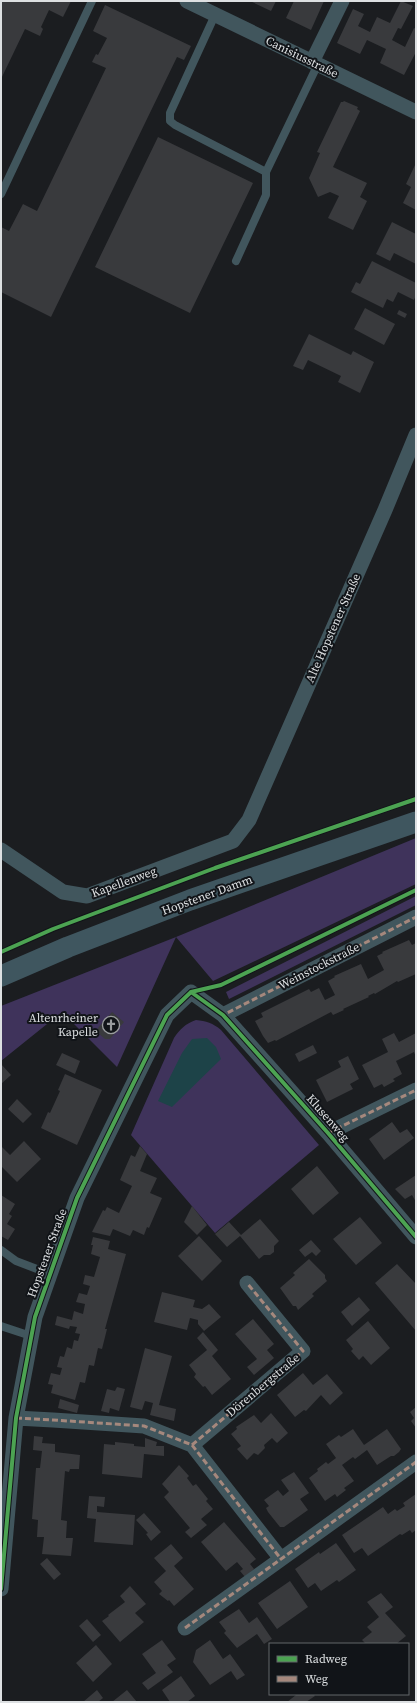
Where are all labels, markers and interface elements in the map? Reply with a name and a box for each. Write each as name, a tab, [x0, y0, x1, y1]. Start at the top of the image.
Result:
street label: Canisiusstraße	[263, 33, 341, 81]
street label: Alte Hopstener Straße	[302, 571, 364, 685]
street label: Kapellenweg	[89, 863, 159, 901]
street label: Hopstener Damm	[159, 871, 255, 919]
street label: Weinstockstraße	[276, 939, 362, 993]
place label: Altenrheiner Kapelle	[29, 1010, 98, 1040]
church icon: Altenrheiner Kapelle	[101, 1015, 121, 1035]
street label: Klusenweg	[303, 1091, 353, 1145]
street label: Hopstener Straße	[24, 1206, 70, 1300]
street label: Dörenbergstraße	[223, 1350, 303, 1420]
legend	[269, 1643, 409, 1695]
text: Radweg	[305, 1651, 347, 1667]
text: Weg	[305, 1671, 328, 1687]

